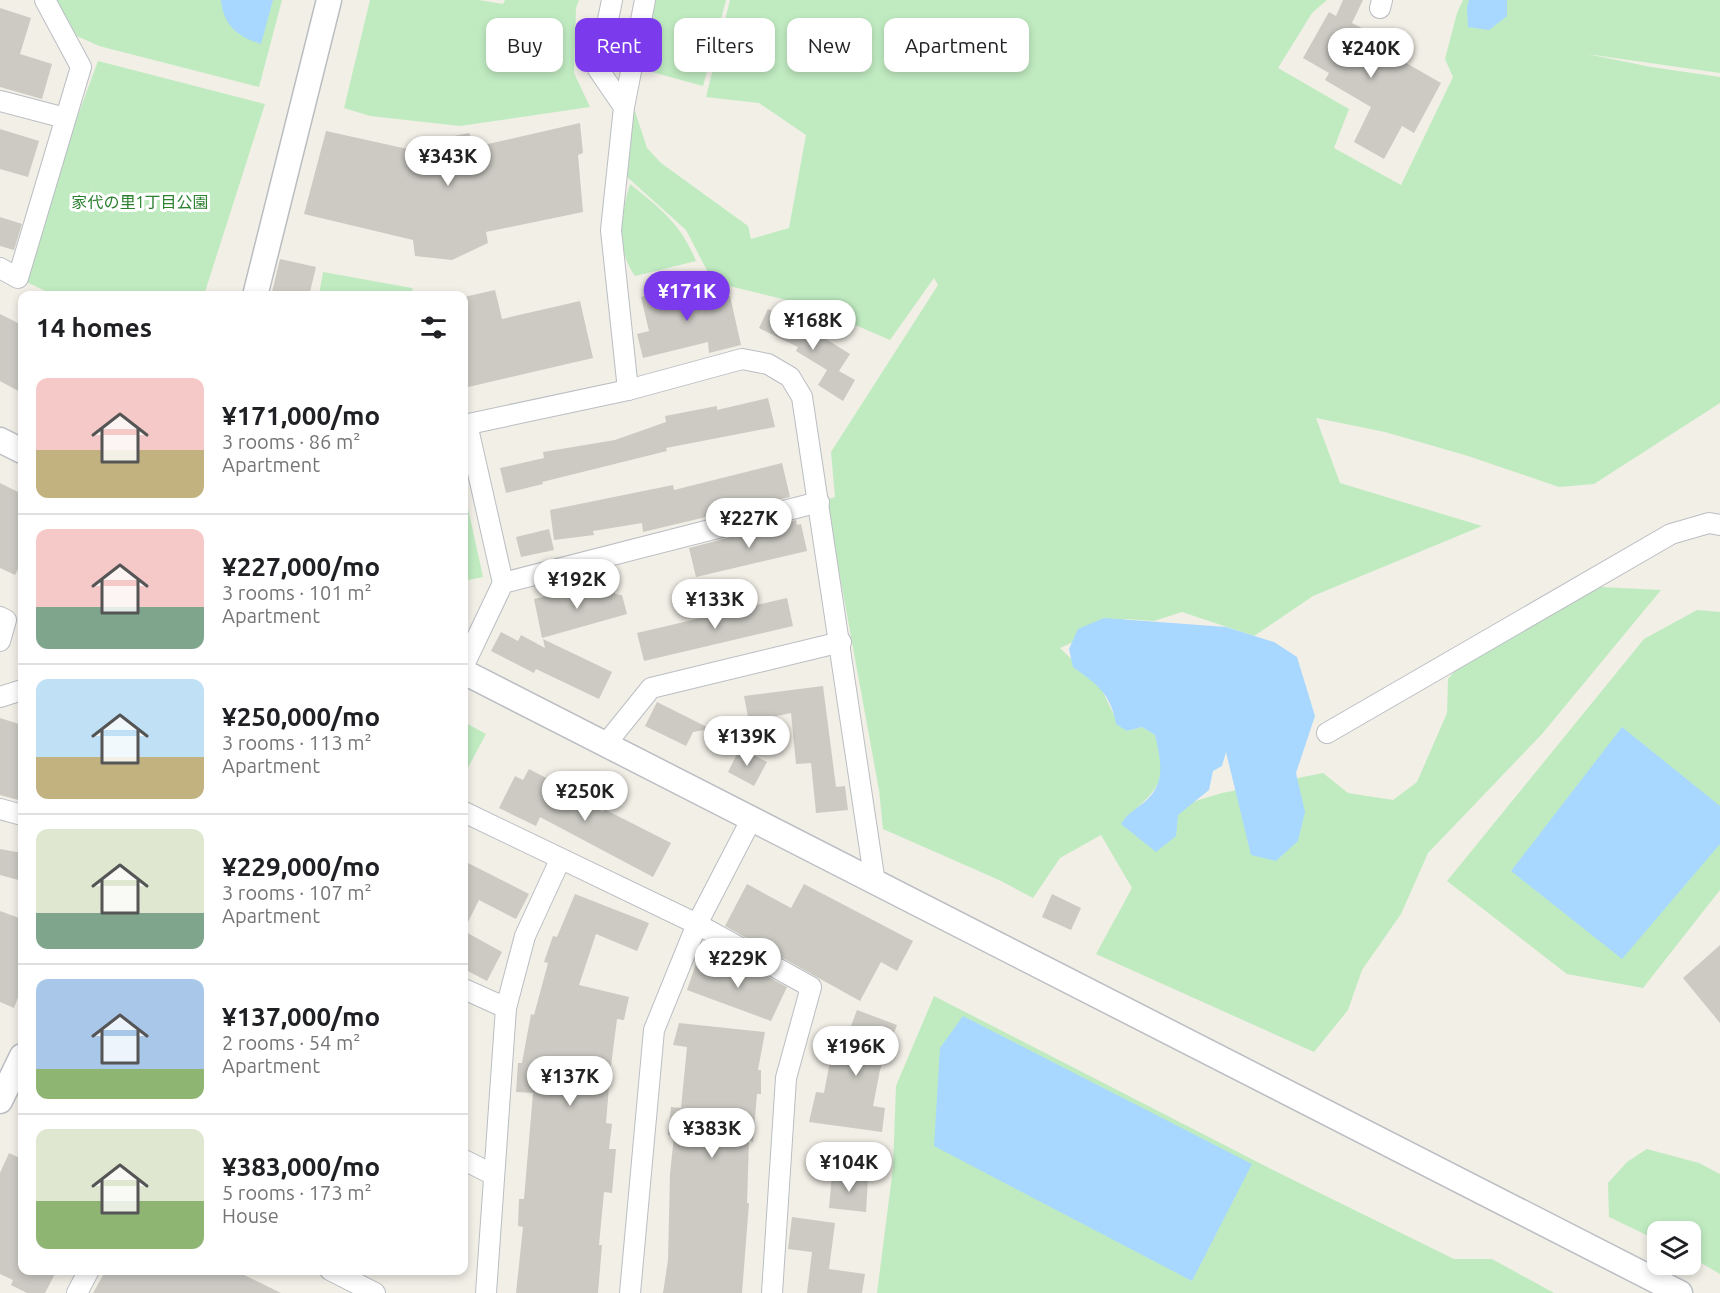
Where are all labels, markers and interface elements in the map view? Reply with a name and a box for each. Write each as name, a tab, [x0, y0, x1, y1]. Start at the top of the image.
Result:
chip: Buy	[486, 18, 563, 72]
chip: Rent	[575, 18, 662, 72]
chip: Filters	[674, 18, 775, 72]
chip: New	[787, 18, 872, 72]
chip: Apartment	[884, 18, 1029, 72]
pin: ¥240K	[1329, 28, 1413, 79]
text: ¥240K	[1342, 36, 1400, 59]
pin: ¥343K	[406, 136, 490, 187]
text: ¥343K	[419, 144, 477, 167]
park label: 家代の里1丁目公園	[71, 193, 209, 211]
pin: ¥171K	[645, 271, 729, 322]
text: ¥171K	[658, 279, 716, 302]
pin: ¥168K	[771, 300, 855, 351]
text: ¥168K	[784, 308, 842, 331]
icon: filters	[417, 311, 450, 344]
text: 14 homes	[36, 313, 152, 342]
text: ¥171,000/mo	[222, 401, 380, 430]
icon: home	[84, 402, 156, 474]
text: 3 rooms · 86 m²	[222, 430, 360, 453]
text: Apartment	[222, 453, 320, 476]
pin: ¥227K	[707, 498, 791, 549]
text: ¥227K	[720, 506, 778, 529]
text: ¥227,000/mo	[222, 552, 380, 581]
icon: home	[84, 553, 156, 625]
pin: ¥192K	[535, 559, 619, 610]
text: ¥192K	[548, 567, 606, 590]
pin: ¥133K	[673, 579, 757, 630]
text: 3 rooms · 101 m²	[222, 581, 372, 604]
text: ¥133K	[686, 587, 744, 610]
text: Apartment	[222, 604, 320, 627]
text: ¥250,000/mo	[222, 702, 380, 731]
icon: home	[84, 703, 156, 775]
pin: ¥139K	[705, 716, 789, 767]
text: ¥139K	[718, 724, 776, 747]
text: 3 rooms · 113 m²	[222, 731, 372, 754]
text: Apartment	[222, 754, 320, 777]
pin: ¥250K	[543, 771, 627, 822]
text: ¥250K	[556, 779, 614, 802]
text: ¥229,000/mo	[222, 852, 380, 881]
icon: home	[84, 853, 156, 925]
text: 3 rooms · 107 m²	[222, 881, 372, 904]
text: Apartment	[222, 904, 320, 927]
pin: ¥229K	[696, 938, 780, 989]
text: ¥229K	[709, 946, 767, 969]
text: ¥137,000/mo	[222, 1002, 380, 1031]
icon: home	[84, 1003, 156, 1075]
pin: ¥196K	[814, 1026, 898, 1077]
text: 2 rooms · 54 m²	[222, 1031, 360, 1054]
text: ¥196K	[827, 1034, 885, 1057]
text: Apartment	[222, 1054, 320, 1077]
pin: ¥137K	[528, 1056, 612, 1107]
text: ¥137K	[541, 1064, 599, 1087]
pin: ¥383K	[670, 1108, 754, 1159]
text: ¥383K	[683, 1116, 741, 1139]
pin: ¥104K	[807, 1142, 891, 1193]
text: ¥104K	[820, 1150, 878, 1173]
text: ¥383,000/mo	[222, 1152, 380, 1181]
icon: home	[84, 1153, 156, 1225]
text: 5 rooms · 173 m²	[222, 1181, 372, 1204]
text: House	[222, 1204, 279, 1227]
map controls	[1647, 1221, 1701, 1275]
button: layers	[1647, 1221, 1701, 1275]

